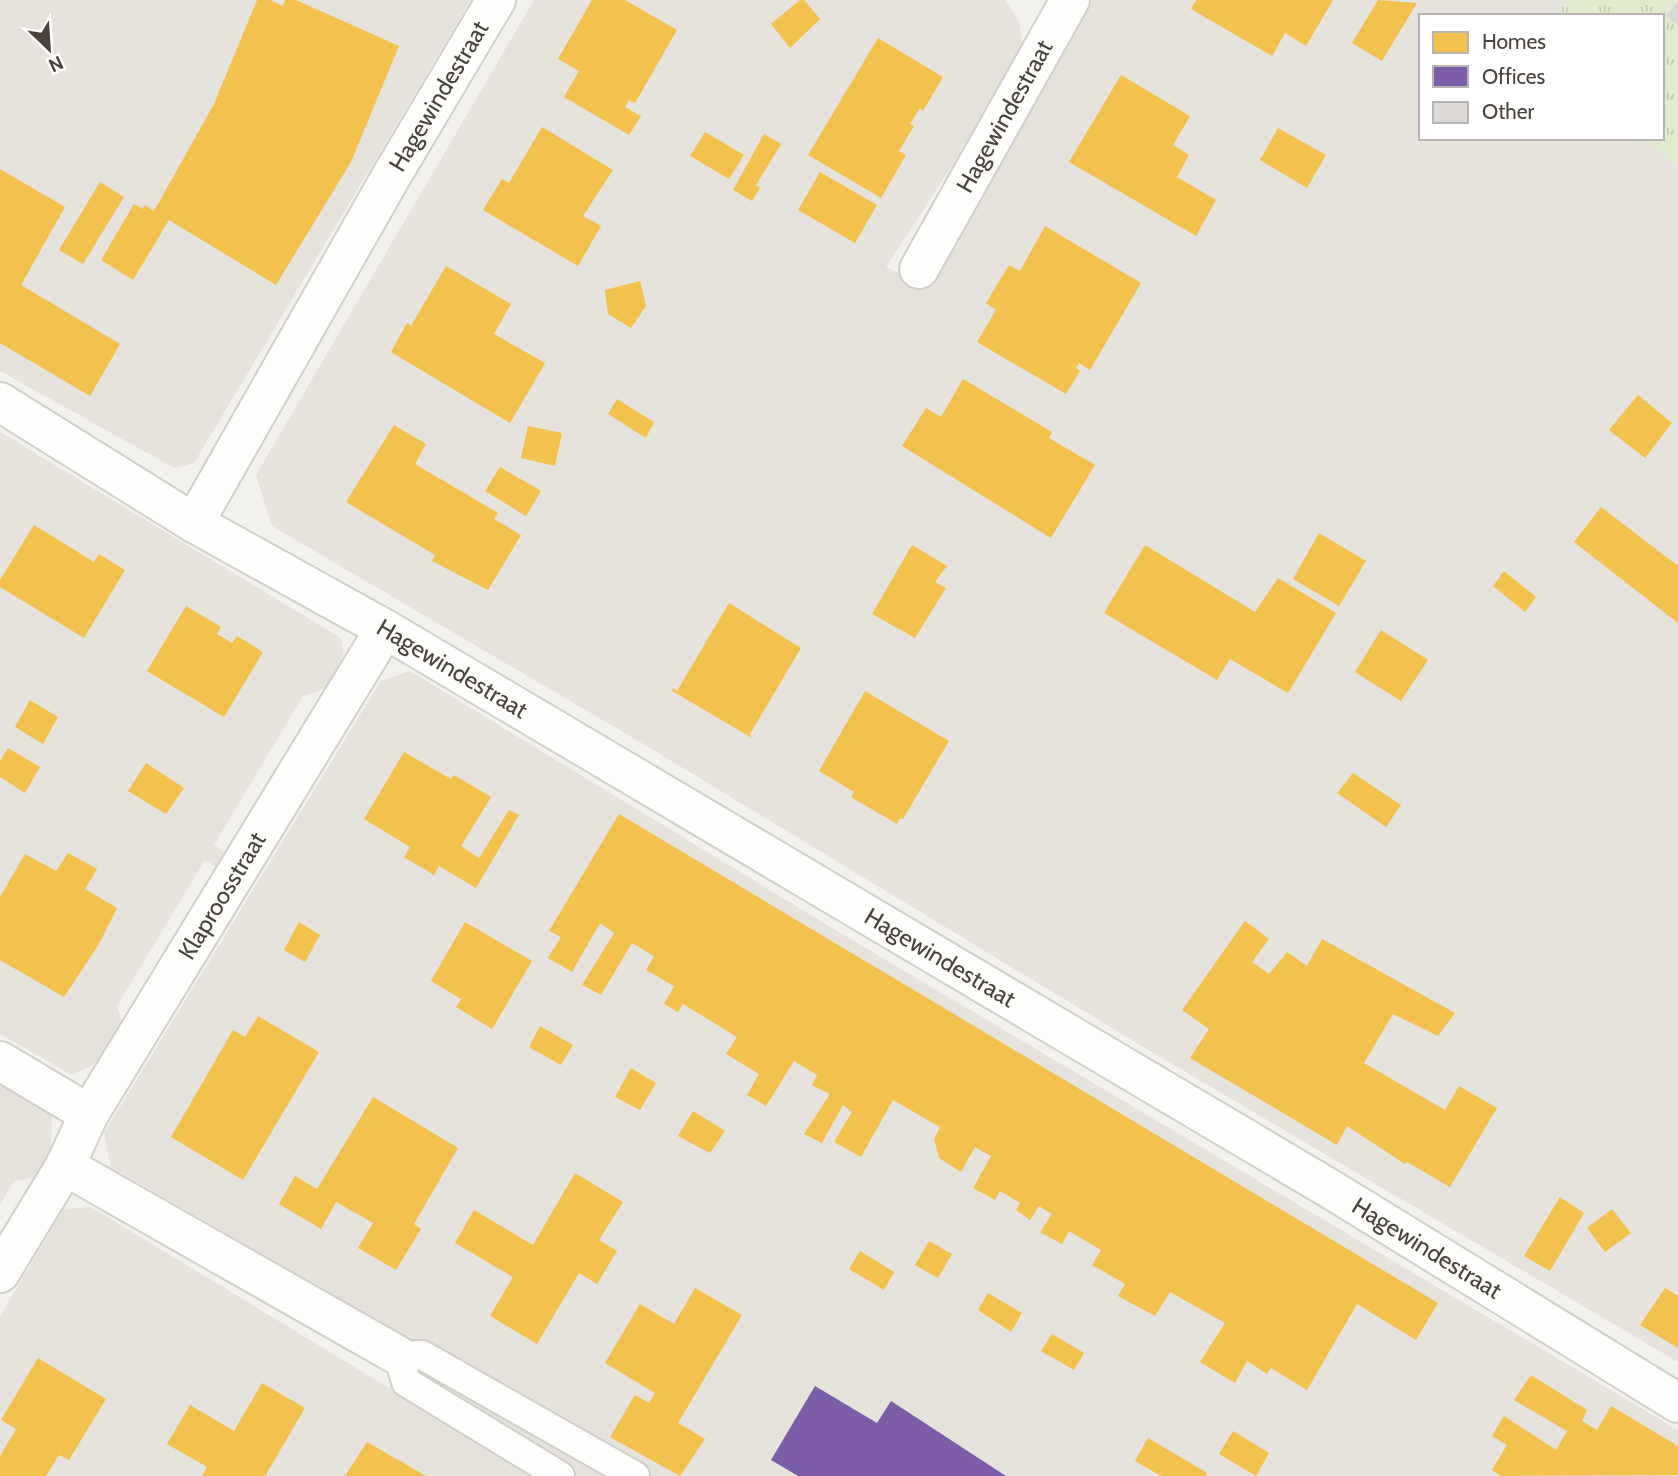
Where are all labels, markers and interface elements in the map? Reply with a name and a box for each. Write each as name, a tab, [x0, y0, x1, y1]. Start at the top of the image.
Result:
north arrow	[14, 14, 84, 84]
legend	[1419, 14, 1664, 140]
street label: Hagewindestraat	[382, 15, 494, 177]
text: Homes	[1482, 29, 1546, 54]
street label: Hagewindestraat	[950, 35, 1059, 198]
text: N	[45, 51, 67, 77]
text: Offices	[1482, 64, 1546, 89]
text: Other	[1482, 99, 1534, 124]
street label: Hagewindestraat	[372, 612, 533, 724]
street label: Klaproosstraat	[172, 827, 272, 965]
street label: Hagewindestraat	[859, 901, 1021, 1013]
street label: Hagewindestraat	[1347, 1191, 1507, 1305]

